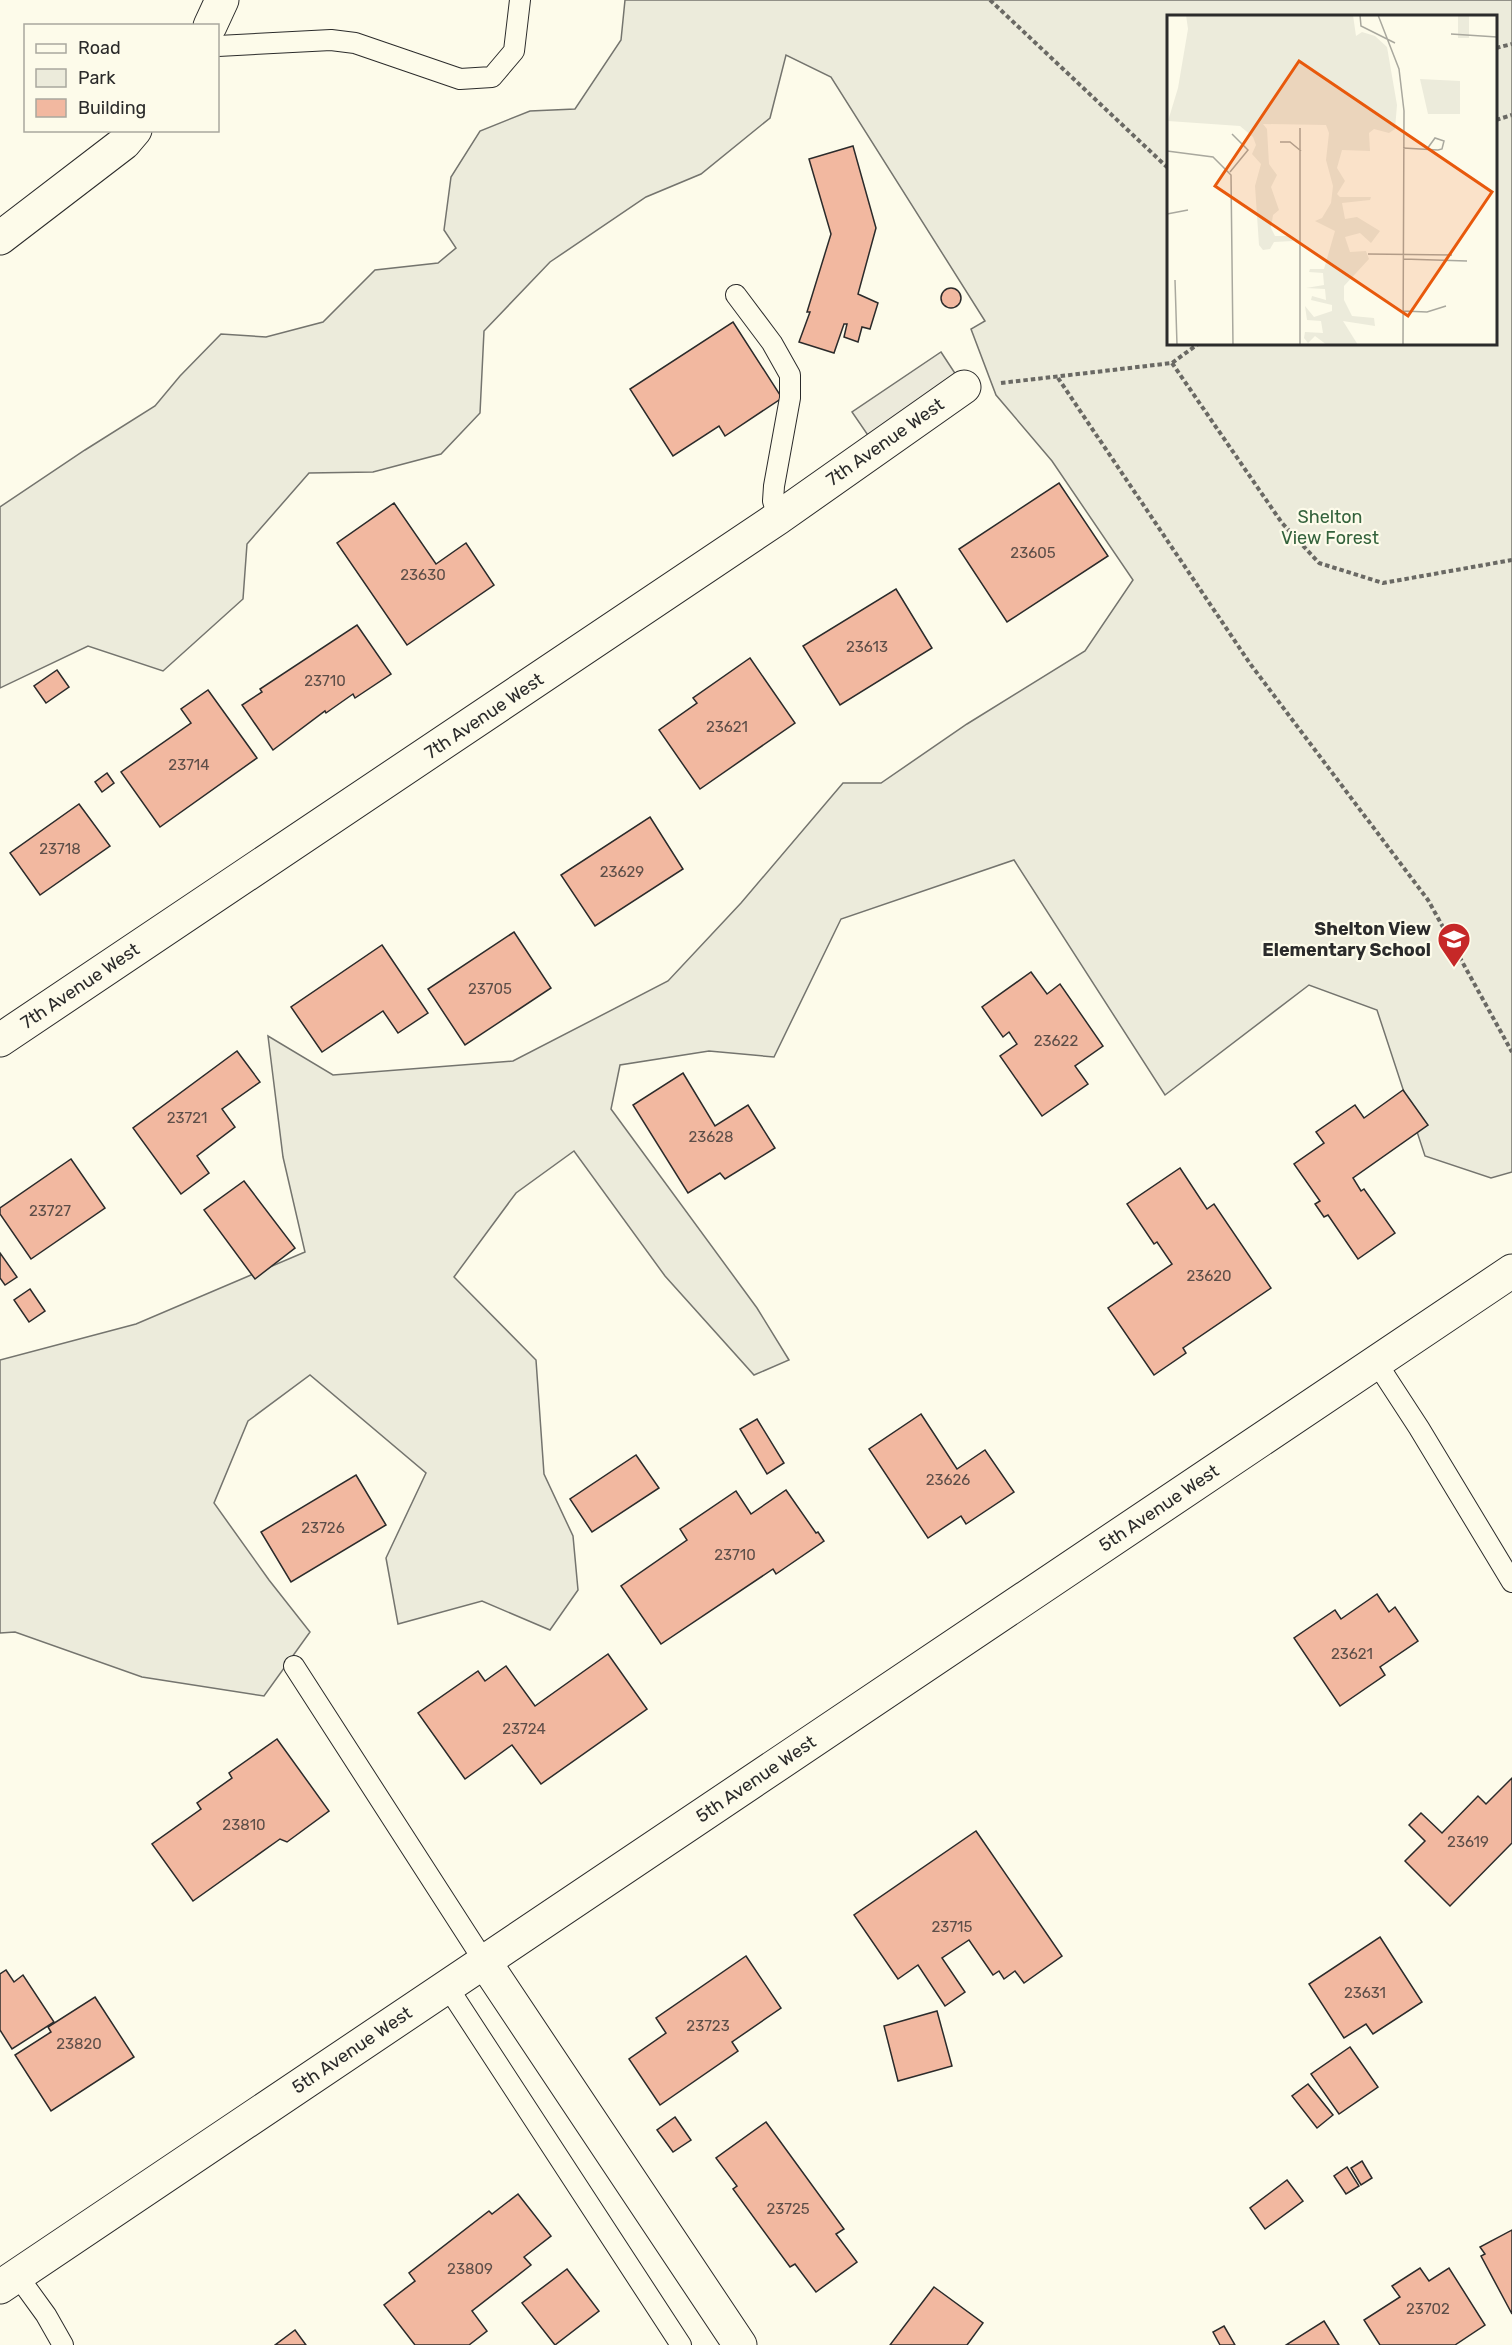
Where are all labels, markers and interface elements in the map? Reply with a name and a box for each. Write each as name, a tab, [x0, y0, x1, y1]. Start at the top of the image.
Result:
inset map	[1167, 15, 1497, 345]
legend	[24, 24, 219, 132]
text: Road	[78, 37, 121, 59]
text: Park	[78, 67, 116, 89]
text: Building	[78, 97, 146, 119]
street label: 7th Avenue West	[822, 393, 948, 491]
park label: Shelton View Forest	[1281, 506, 1379, 549]
house number: 23605	[1010, 544, 1056, 562]
house number: 23630	[400, 566, 446, 584]
house number: 23613	[846, 638, 888, 656]
street label: 7th Avenue West	[420, 668, 548, 764]
house number: 23710	[304, 672, 346, 690]
house number: 23621	[706, 718, 748, 736]
house number: 23714	[168, 756, 210, 774]
house number: 23718	[39, 840, 81, 858]
house number: 23629	[600, 863, 644, 881]
place label: Shelton View Elementary School	[1262, 918, 1431, 961]
school or university icon: Shelton View Elementary School	[1436, 921, 1472, 968]
street label: 7th Avenue West	[16, 938, 144, 1034]
house number: 23705	[468, 980, 512, 998]
house number: 23622	[1034, 1032, 1078, 1050]
house number: 23721	[167, 1109, 207, 1127]
house number: 23628	[688, 1128, 734, 1146]
house number: 23727	[29, 1202, 71, 1220]
house number: 23620	[1186, 1267, 1232, 1285]
street label: 5th Avenue West	[1095, 1460, 1223, 1556]
house number: 23626	[926, 1471, 970, 1489]
house number: 23726	[301, 1519, 345, 1537]
house number: 23710	[714, 1546, 756, 1564]
house number: 23621	[1331, 1645, 1373, 1663]
house number: 23724	[502, 1720, 546, 1738]
street label: 5th Avenue West	[692, 1731, 820, 1827]
house number: 23810	[222, 1816, 266, 1834]
house number: 23619	[1447, 1833, 1489, 1851]
house number: 23715	[932, 1918, 973, 1936]
house number: 23631	[1344, 1984, 1386, 2002]
street label: 5th Avenue West	[288, 2002, 416, 2098]
house number: 23723	[686, 2017, 730, 2035]
house number: 23820	[56, 2035, 102, 2053]
house number: 23725	[766, 2200, 810, 2218]
house number: 23809	[447, 2260, 493, 2278]
house number: 23702	[1406, 2300, 1450, 2318]

